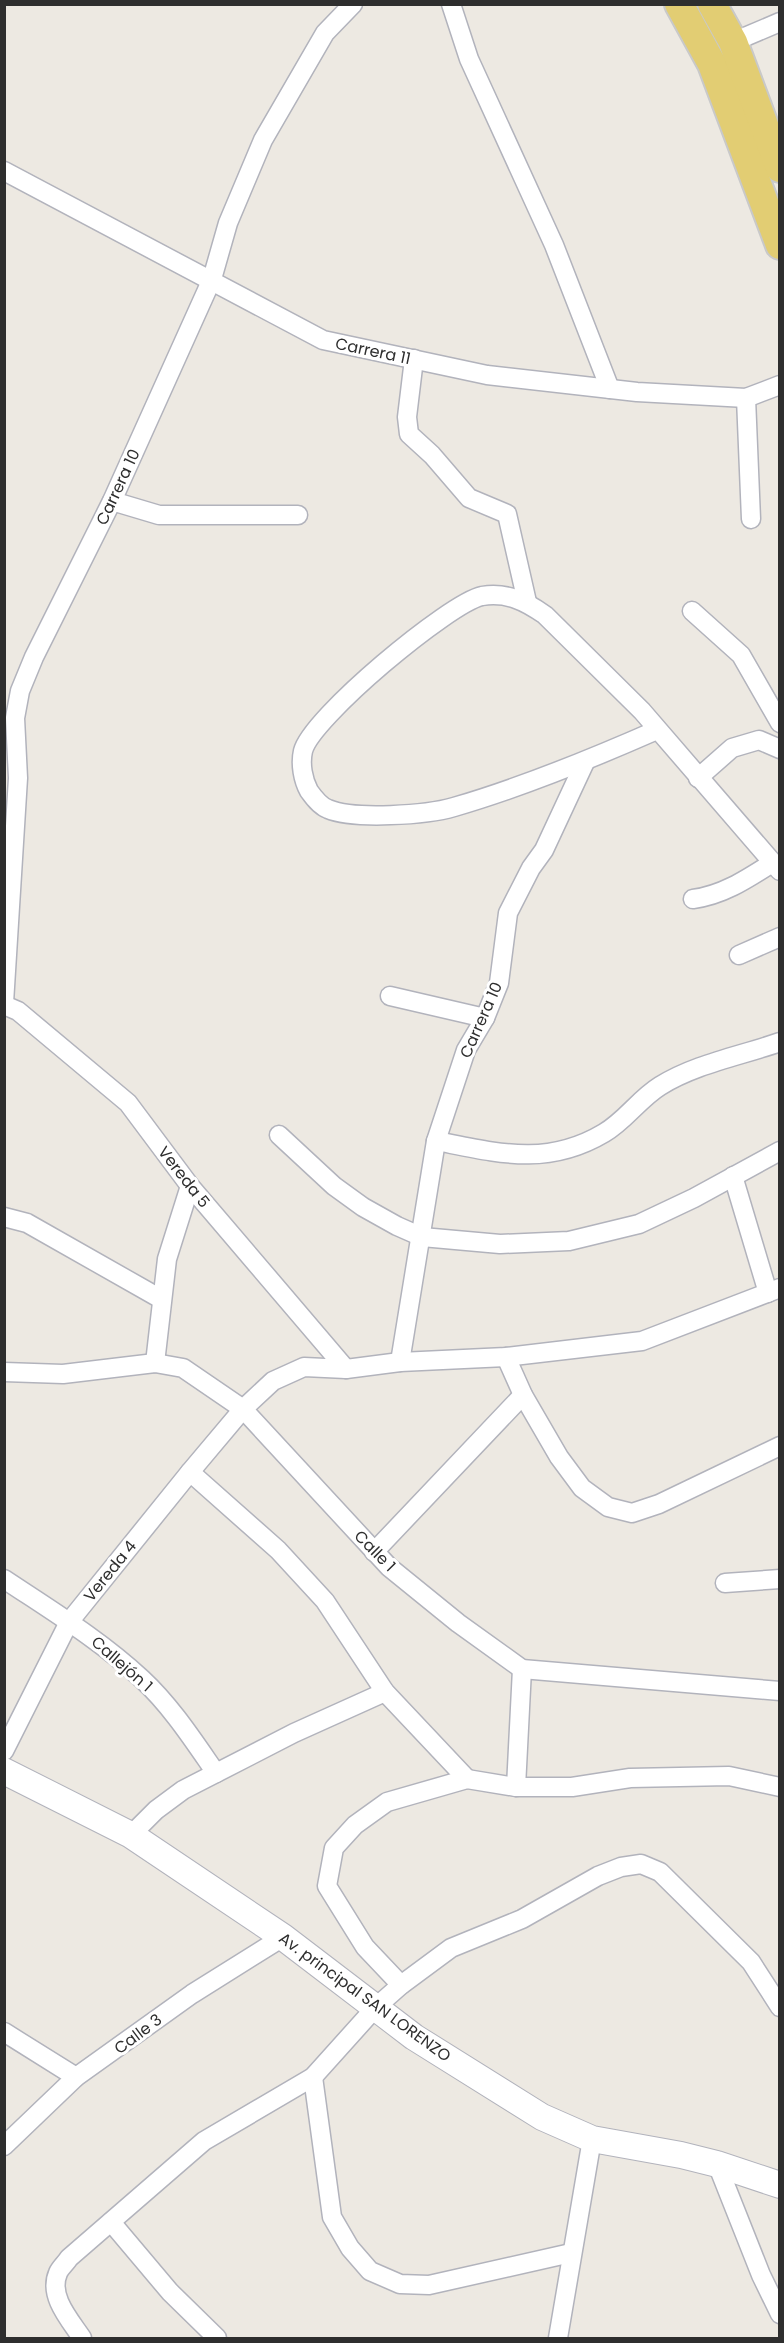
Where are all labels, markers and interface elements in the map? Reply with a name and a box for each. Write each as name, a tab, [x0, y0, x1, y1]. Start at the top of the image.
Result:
street label: Carrera 11	[333, 332, 413, 370]
street label: Carrera 10	[90, 445, 146, 529]
street label: Carrera 10	[454, 978, 508, 1062]
street label: Vereda 5	[153, 1141, 215, 1213]
street label: Calle 1	[349, 1525, 401, 1577]
street label: Vereda 4	[78, 1536, 142, 1606]
street label: Callejón 1	[86, 1631, 158, 1697]
street label: Av. principal SAN LORENZO	[274, 1927, 456, 2067]
street label: Calle 3	[109, 2008, 167, 2060]

